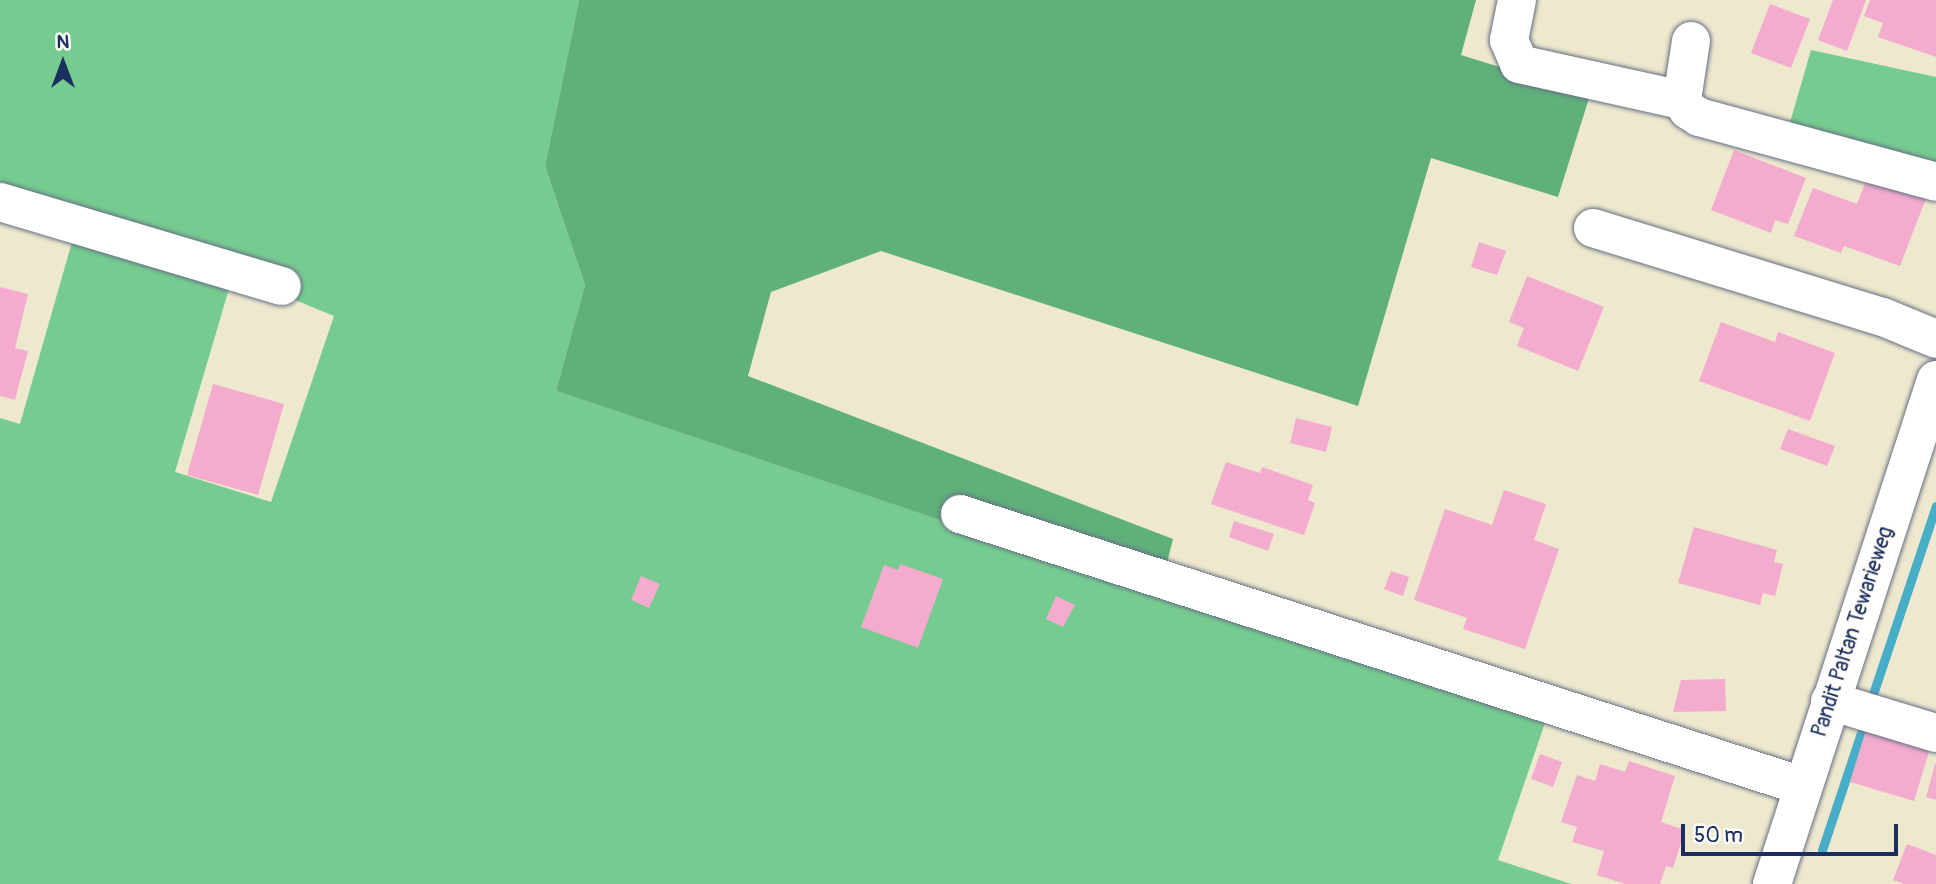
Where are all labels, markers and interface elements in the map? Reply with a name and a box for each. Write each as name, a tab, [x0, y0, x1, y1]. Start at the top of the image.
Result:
north arrow	[28, 28, 98, 98]
text: N	[57, 30, 69, 54]
street label: Pandit Paltan Tewarieweg	[1807, 524, 1899, 740]
scale bar	[1684, 810, 1901, 854]
text: 50 m	[1694, 822, 1743, 849]

